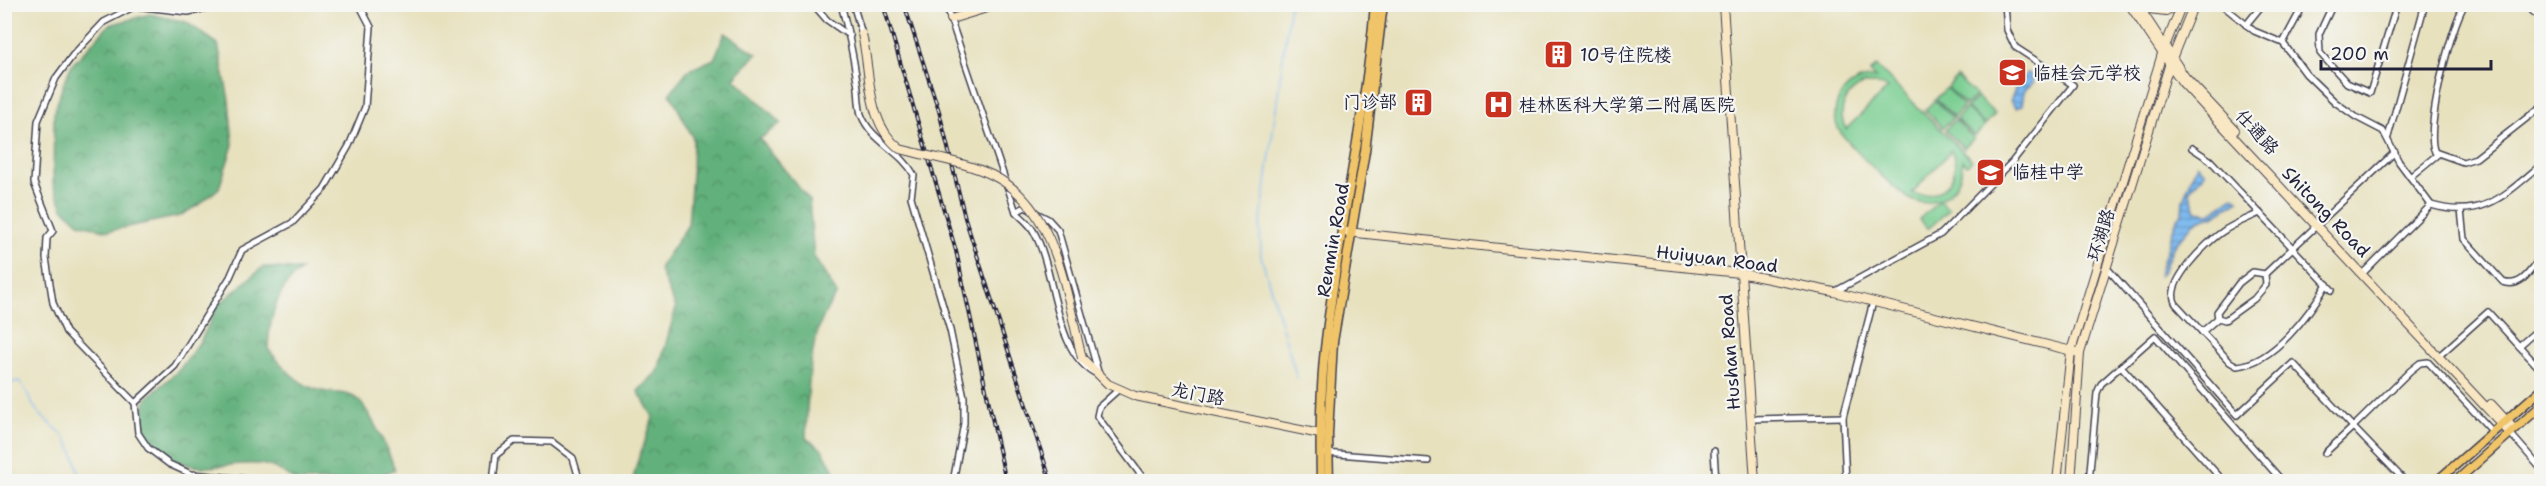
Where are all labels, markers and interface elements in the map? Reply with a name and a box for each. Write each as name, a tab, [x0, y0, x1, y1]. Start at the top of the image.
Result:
scale bar	[2321, 33, 2490, 71]
building icon: 10号住院楼	[1543, 39, 1575, 71]
text: 200 m	[2330, 42, 2389, 66]
place label: 10号住院楼	[1580, 43, 1672, 67]
school or university icon: 临桂会元学校	[1996, 57, 2028, 89]
place label: 临桂会元学校	[2033, 61, 2141, 85]
building icon: 门诊部	[1402, 86, 1434, 118]
hospital icon: 桂林医科大学第二附属医院	[1482, 89, 1514, 121]
place label: 门诊部	[1343, 90, 1397, 114]
place label: 桂林医科大学第二附属医院	[1519, 93, 1735, 117]
street label: 仕通路	[2230, 104, 2284, 160]
school or university icon: 临桂中学	[1975, 156, 2007, 188]
place label: 临桂中学	[2012, 160, 2084, 184]
street label: Shitong Road	[2277, 161, 2375, 263]
street label: Renmin Road	[1311, 181, 1355, 299]
street label: 环湖路	[2082, 206, 2120, 264]
street label: Huiyuan Road	[1655, 240, 1779, 278]
street label: Hushan Road	[1714, 293, 1746, 411]
street label: 龙门路	[1169, 377, 1227, 411]

